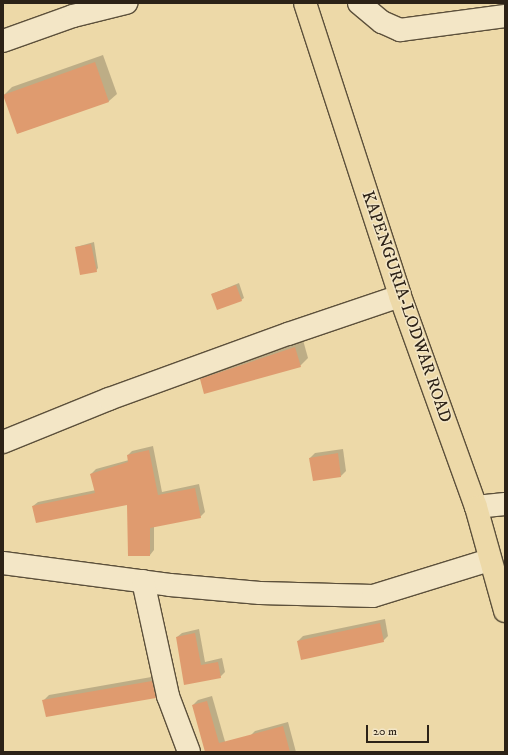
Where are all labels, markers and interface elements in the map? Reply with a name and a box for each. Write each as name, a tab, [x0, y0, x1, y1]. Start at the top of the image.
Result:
street label: KAPENGURIA-LODWAR ROAD	[357, 189, 455, 425]
scale bar	[368, 717, 431, 743]
text: 20 m	[373, 724, 397, 739]

